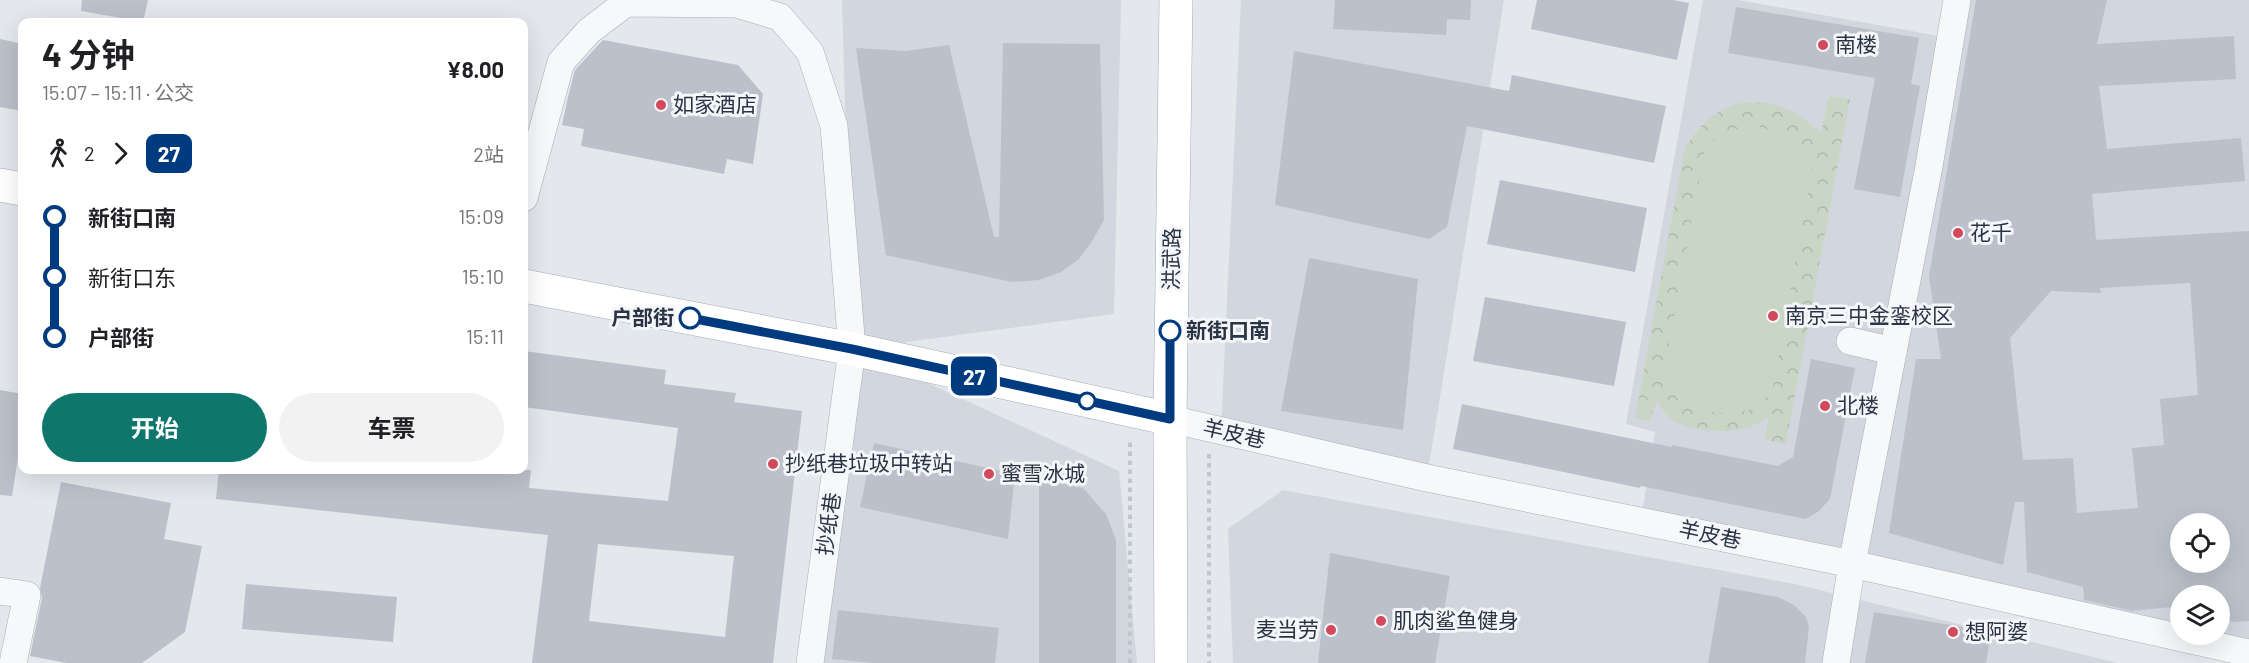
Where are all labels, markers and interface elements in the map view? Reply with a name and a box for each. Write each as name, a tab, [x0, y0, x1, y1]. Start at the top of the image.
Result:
place label: 南楼	[1835, 31, 1877, 56]
text: 4 分钟	[42, 34, 135, 74]
marker: 南楼	[1816, 38, 1830, 52]
text: ¥8.00	[447, 56, 504, 82]
text: 15:07 – 15:11 · 公交	[42, 80, 194, 104]
place label: 如家酒店	[673, 91, 757, 116]
marker: 如家酒店	[654, 98, 668, 112]
icon: walk	[42, 137, 75, 170]
icon: forward	[104, 137, 137, 170]
text: 2	[84, 141, 95, 165]
text: 27	[158, 141, 180, 166]
text: 2站	[473, 142, 504, 166]
text: 新街口南	[88, 204, 176, 230]
text: 15:09	[458, 204, 504, 228]
place label: 花千	[1970, 219, 2012, 244]
marker: 花千	[1951, 226, 1965, 240]
street label: 洪武路	[1157, 227, 1184, 291]
text: 新街口东	[88, 264, 176, 290]
text: 15:10	[462, 264, 504, 288]
place label: 南京三中金銮校区	[1785, 302, 1953, 327]
place label: 户部街	[611, 304, 674, 329]
marker: 户部街	[679, 307, 701, 329]
marker: 南京三中金銮校区	[1766, 309, 1780, 323]
place label: 新街口南	[1186, 317, 1270, 342]
marker: 新街口南	[1159, 320, 1181, 342]
text: 户部街	[88, 324, 154, 350]
text: 15:11	[466, 324, 504, 348]
line badge: 27	[947, 356, 1001, 395]
text: 27	[963, 364, 985, 389]
unlabelled marker	[1078, 392, 1096, 410]
place label: 北楼	[1837, 392, 1879, 417]
button: 开始	[42, 393, 267, 462]
button: 车票	[279, 393, 504, 462]
marker: 北楼	[1818, 399, 1832, 413]
street label: 羊皮巷	[1201, 413, 1268, 452]
place label: 抄纸巷垃圾中转站	[785, 450, 953, 475]
marker: 抄纸巷垃圾中转站	[766, 457, 780, 471]
place label: 蜜雪冰城	[1001, 460, 1085, 485]
marker: 蜜雪冰城	[982, 467, 996, 481]
street label: 抄纸巷	[811, 491, 844, 557]
map controls	[2170, 513, 2230, 645]
button: locate	[2170, 513, 2230, 573]
street label: 羊皮巷	[1677, 515, 1744, 552]
button: layers	[2170, 585, 2230, 645]
place label: 肌肉鲨鱼健身	[1393, 607, 1519, 632]
marker: 肌肉鲨鱼健身	[1374, 614, 1388, 628]
place label: 麦当劳	[1256, 616, 1319, 641]
place label: 想阿婆	[1965, 618, 2028, 643]
marker: 麦当劳	[1324, 623, 1338, 637]
marker: 想阿婆	[1946, 625, 1960, 639]

